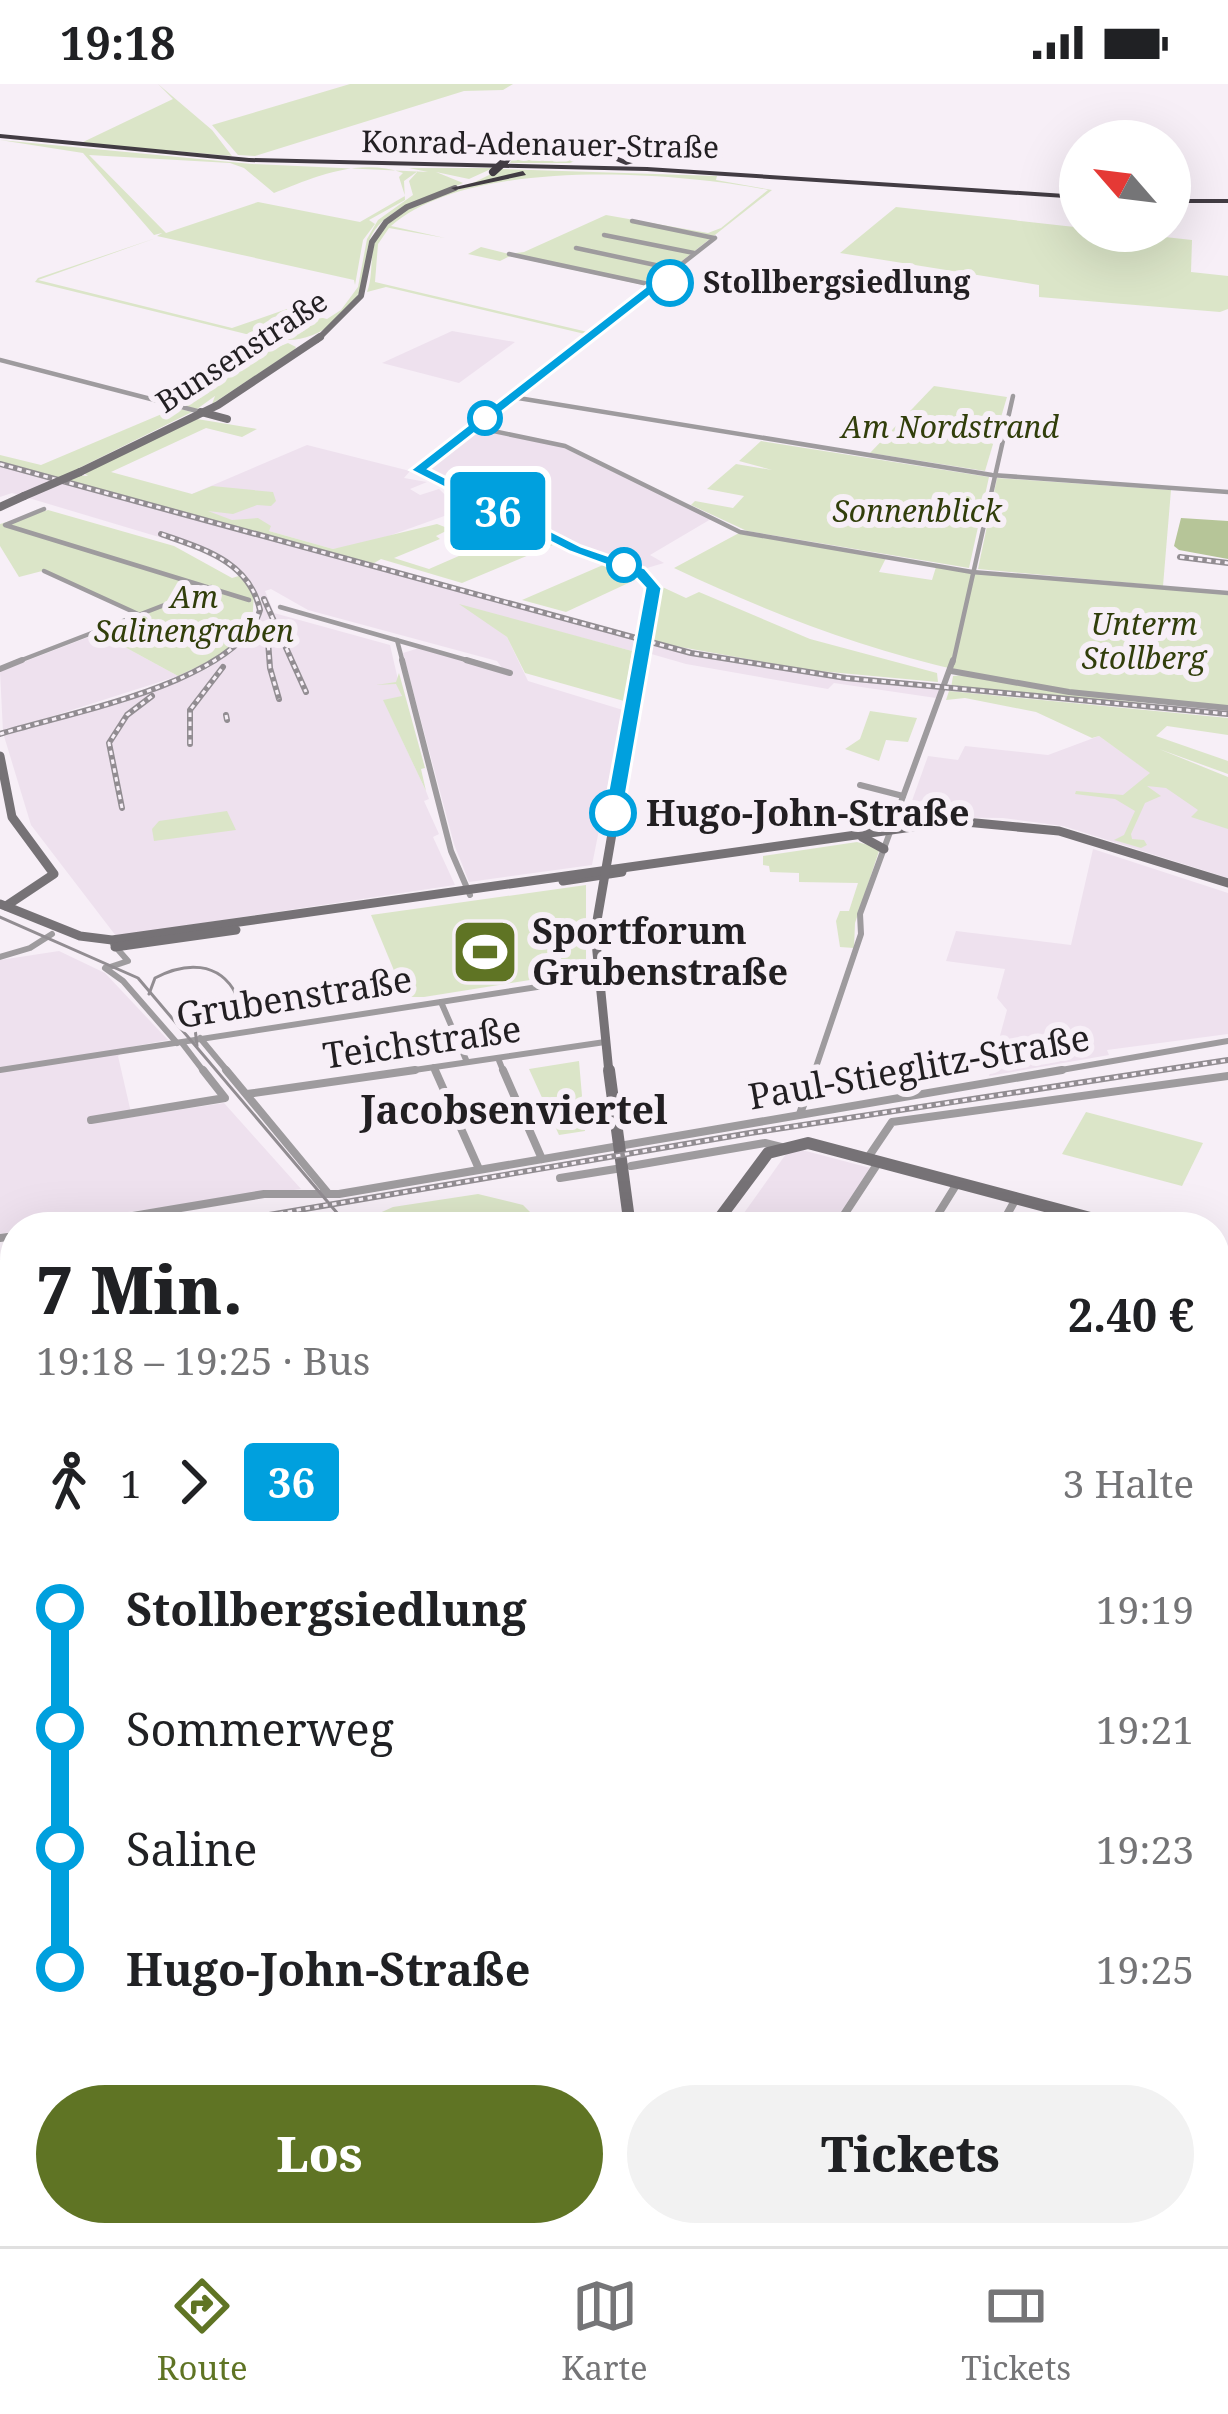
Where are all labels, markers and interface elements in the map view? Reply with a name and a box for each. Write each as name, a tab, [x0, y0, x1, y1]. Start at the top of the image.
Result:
text: 19:18	[60, 12, 175, 73]
street label: Konrad-Adenauer-Straße	[361, 120, 719, 167]
north arrow	[1059, 120, 1191, 252]
map controls	[1059, 120, 1191, 252]
marker: Stollbergsiedlung	[648, 261, 692, 305]
place label: Stollbergsiedlung	[703, 261, 970, 302]
street label: Bunsenstraße	[147, 280, 335, 422]
unlabelled marker	[469, 402, 501, 434]
park label: Am Nordstrand	[839, 406, 1060, 447]
line badge: 36	[444, 472, 552, 550]
text: 36	[474, 482, 522, 539]
park label: Sonnenblick	[832, 490, 1002, 531]
unlabelled marker	[608, 549, 640, 581]
park label: Am Salinengraben	[94, 576, 294, 651]
park label: Unterm Stollberg	[1082, 603, 1208, 678]
place label: Hugo-John-Straße	[646, 788, 970, 837]
marker: Hugo-John-Straße	[591, 791, 635, 835]
place label: Sportforum Grubenstraße	[532, 906, 788, 996]
sports icon: Sportforum Grubenstraße	[450, 917, 520, 987]
street label: Grubenstraße	[173, 954, 415, 1039]
street label: Teichstraße	[320, 1003, 524, 1080]
street label: Paul-Stieglitz-Straße	[744, 1012, 1093, 1121]
district label: Jacobsenviertel	[359, 1082, 668, 1135]
text: 7 Min.	[36, 1243, 243, 1333]
text: 2.40 €	[1068, 1284, 1194, 1345]
text: 19:18 – 19:25 · Bus	[36, 1333, 370, 1386]
icon: walk	[36, 1449, 102, 1515]
icon: forward	[160, 1449, 226, 1515]
text: 36	[268, 1453, 315, 1510]
text: 1	[120, 1456, 142, 1509]
text: 3 Halte	[1062, 1456, 1194, 1509]
text: Stollbergsiedlung	[126, 1578, 527, 1639]
text: 19:19	[1096, 1582, 1194, 1635]
text: Sommerweg	[126, 1698, 394, 1759]
text: 19:21	[1096, 1702, 1194, 1755]
text: Saline	[126, 1818, 257, 1879]
text: 19:23	[1096, 1822, 1194, 1875]
text: Hugo-John-Straße	[126, 1938, 531, 1999]
text: 19:25	[1096, 1942, 1194, 1995]
button: Los	[36, 2085, 603, 2223]
button: Tickets	[627, 2085, 1194, 2223]
tab: Route	[157, 2273, 248, 2390]
tab: Karte	[561, 2273, 648, 2390]
tab: Tickets	[961, 2273, 1071, 2390]

